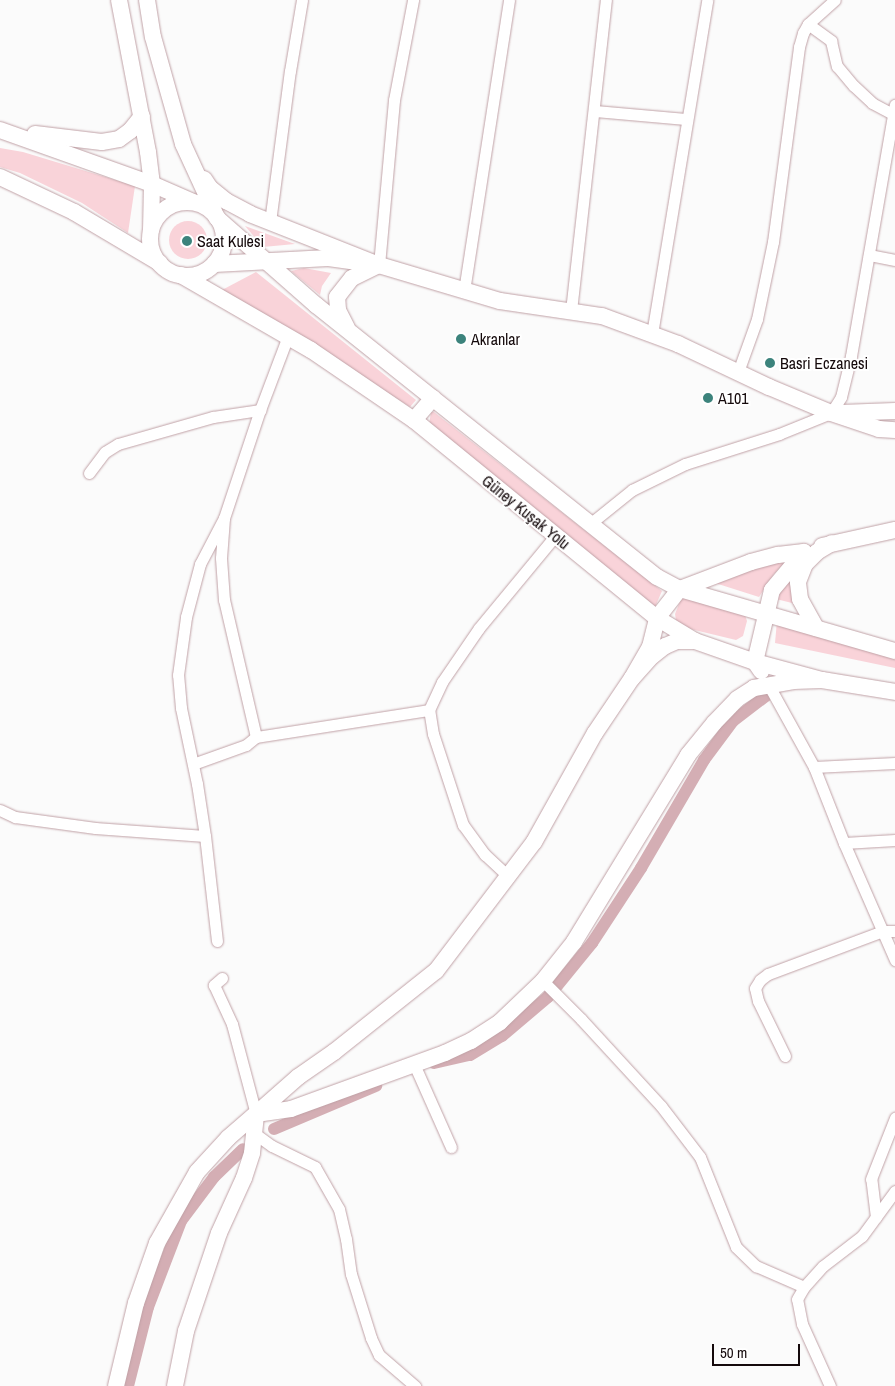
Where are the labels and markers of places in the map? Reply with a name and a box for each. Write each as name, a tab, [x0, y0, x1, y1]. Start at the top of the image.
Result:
place label: Saat Kulesi	[197, 231, 264, 251]
marker: Saat Kulesi	[181, 235, 193, 247]
place label: Akranlar	[471, 329, 520, 349]
marker: Akranlar	[455, 333, 467, 345]
place label: Basri Eczanesi	[780, 353, 868, 373]
marker: Basri Eczanesi	[764, 357, 776, 369]
place label: A101	[718, 388, 749, 408]
marker: A101	[702, 392, 714, 404]

